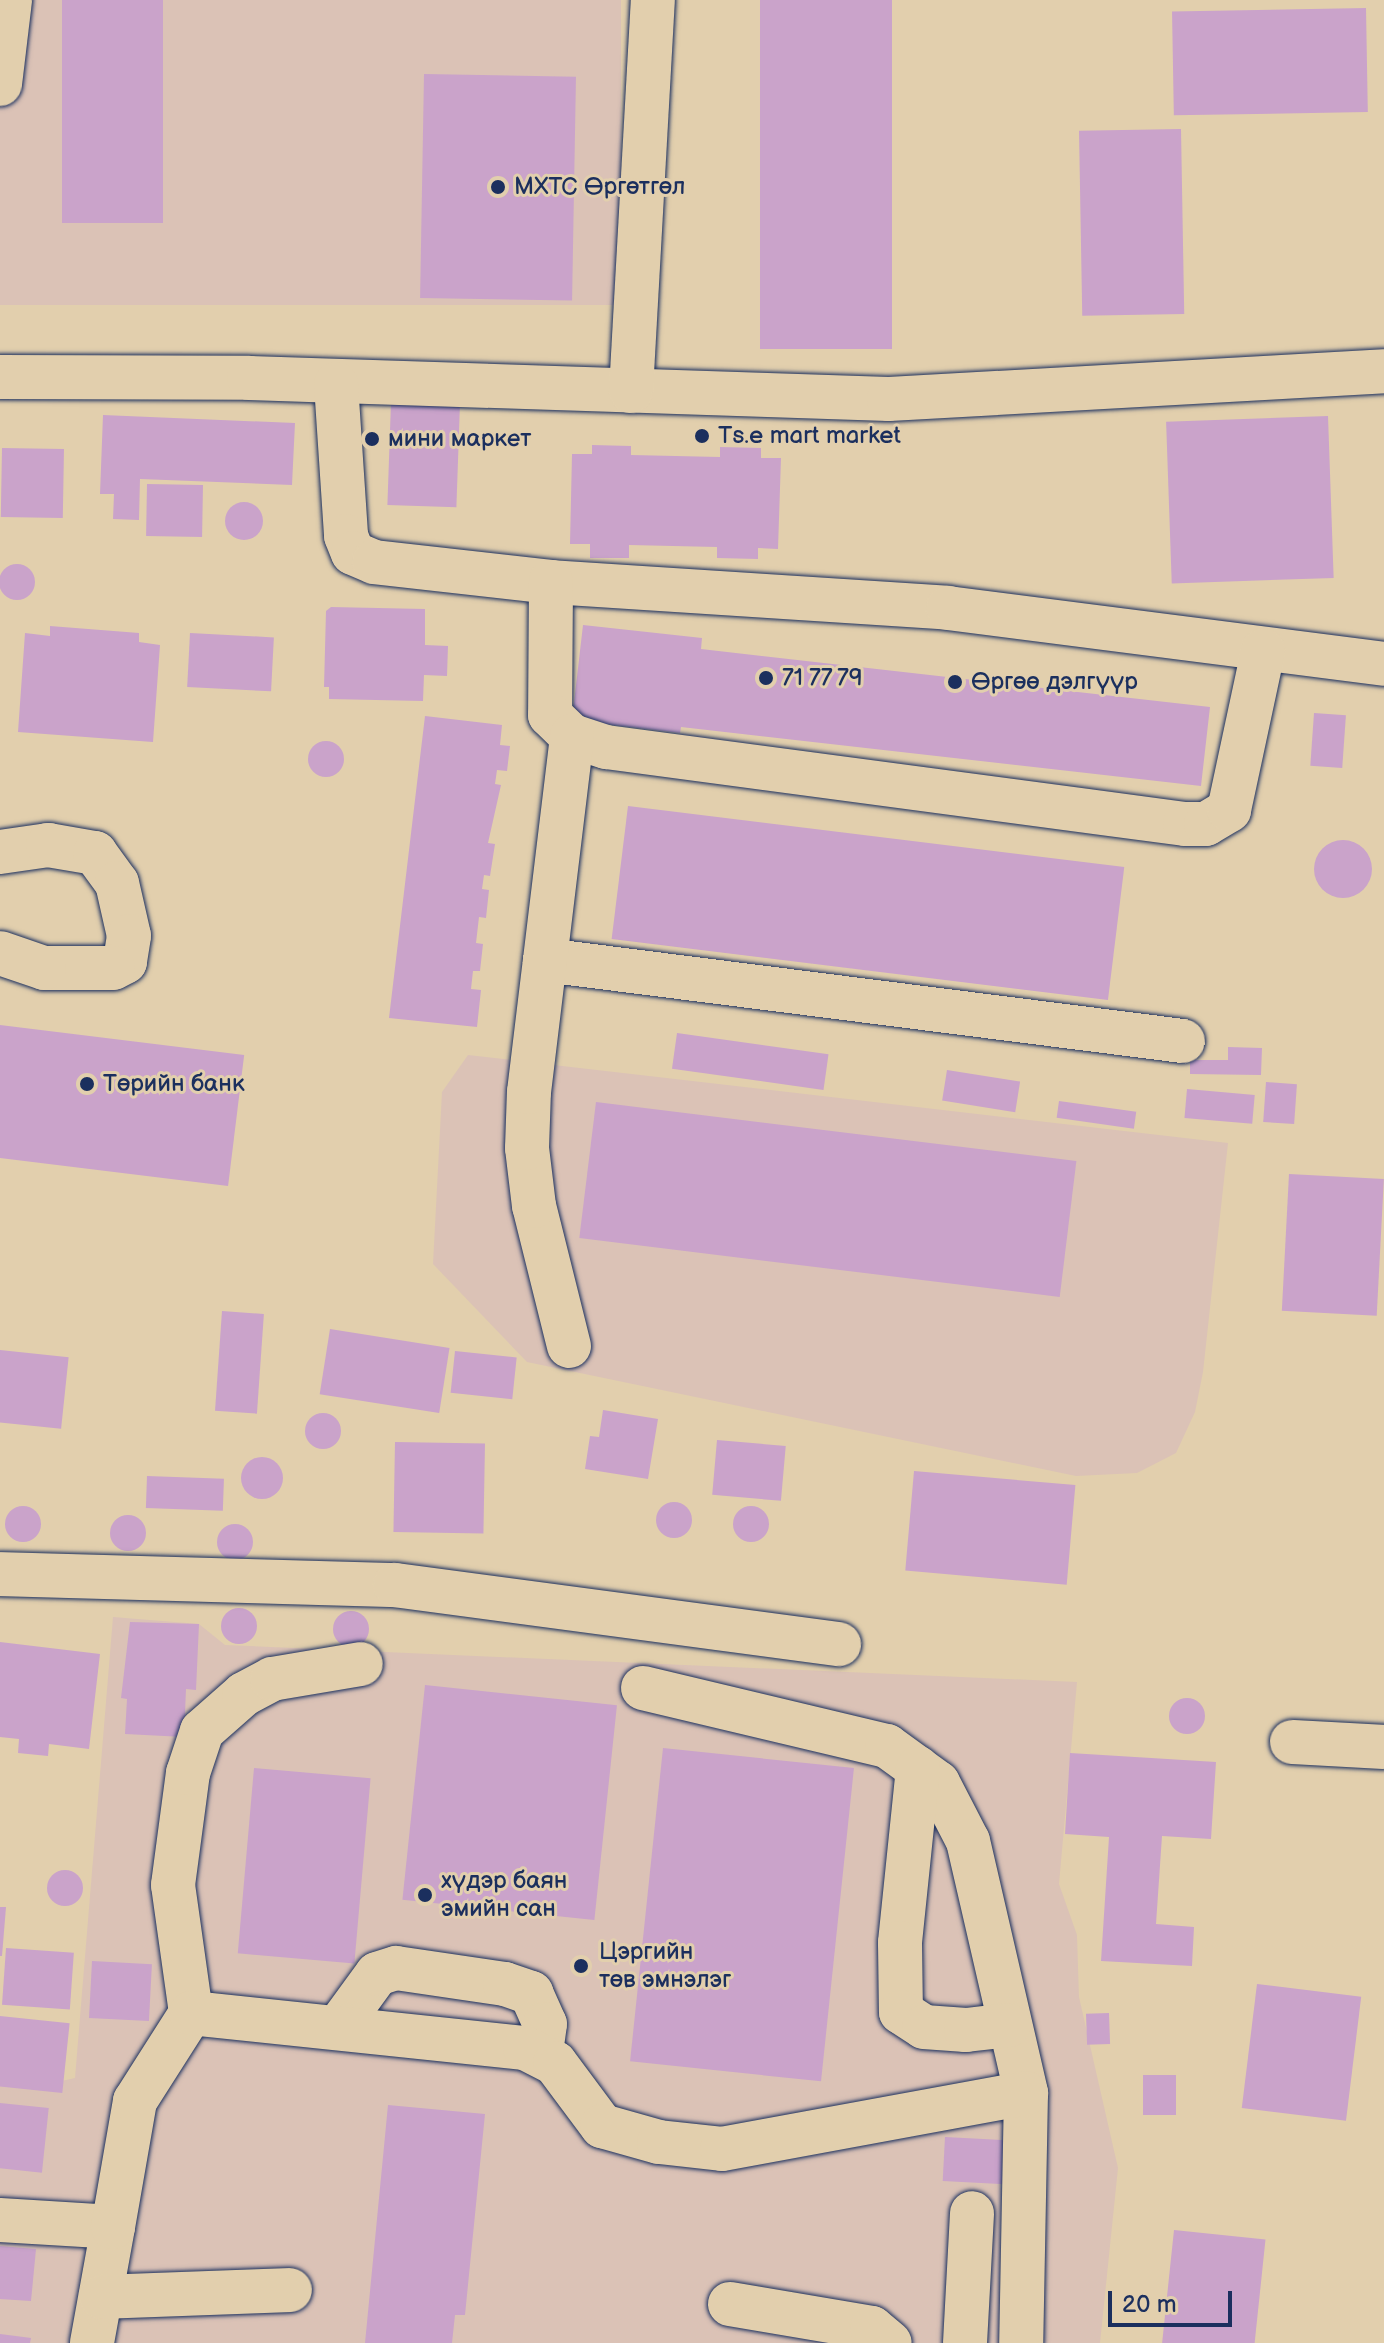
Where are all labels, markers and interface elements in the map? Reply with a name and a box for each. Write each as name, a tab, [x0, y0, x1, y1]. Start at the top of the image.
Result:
place label: МХТС Өргөтгөл	[514, 173, 685, 201]
marker: МХТС Өргөтгөл	[489, 178, 507, 196]
place label: Ts.e mart market	[718, 422, 901, 450]
place label: мини маркет	[388, 425, 531, 453]
marker: Ts.e mart market	[693, 427, 711, 445]
marker: мини маркет	[363, 430, 381, 448]
place label: 71 77 79	[782, 664, 865, 692]
place label: Өргөө дэлгүүр	[971, 668, 1138, 696]
marker: 71 77 79	[757, 669, 775, 687]
marker: Өргөө дэлгүүр	[946, 673, 964, 691]
place label: Төрийн банк	[103, 1070, 245, 1098]
marker: Төрийн банк	[78, 1075, 96, 1093]
place label: хүдэр баян эмийн сан	[441, 1867, 567, 1923]
marker: хүдэр баян эмийн сан	[416, 1886, 434, 1904]
place label: Цэргийн төв эмнэлэг	[599, 1938, 731, 1994]
marker: Цэргийн төв эмнэлэг	[570, 1955, 592, 1977]
scale bar	[1112, 2275, 1236, 2325]
text: 20 m	[1122, 2290, 1177, 2319]

